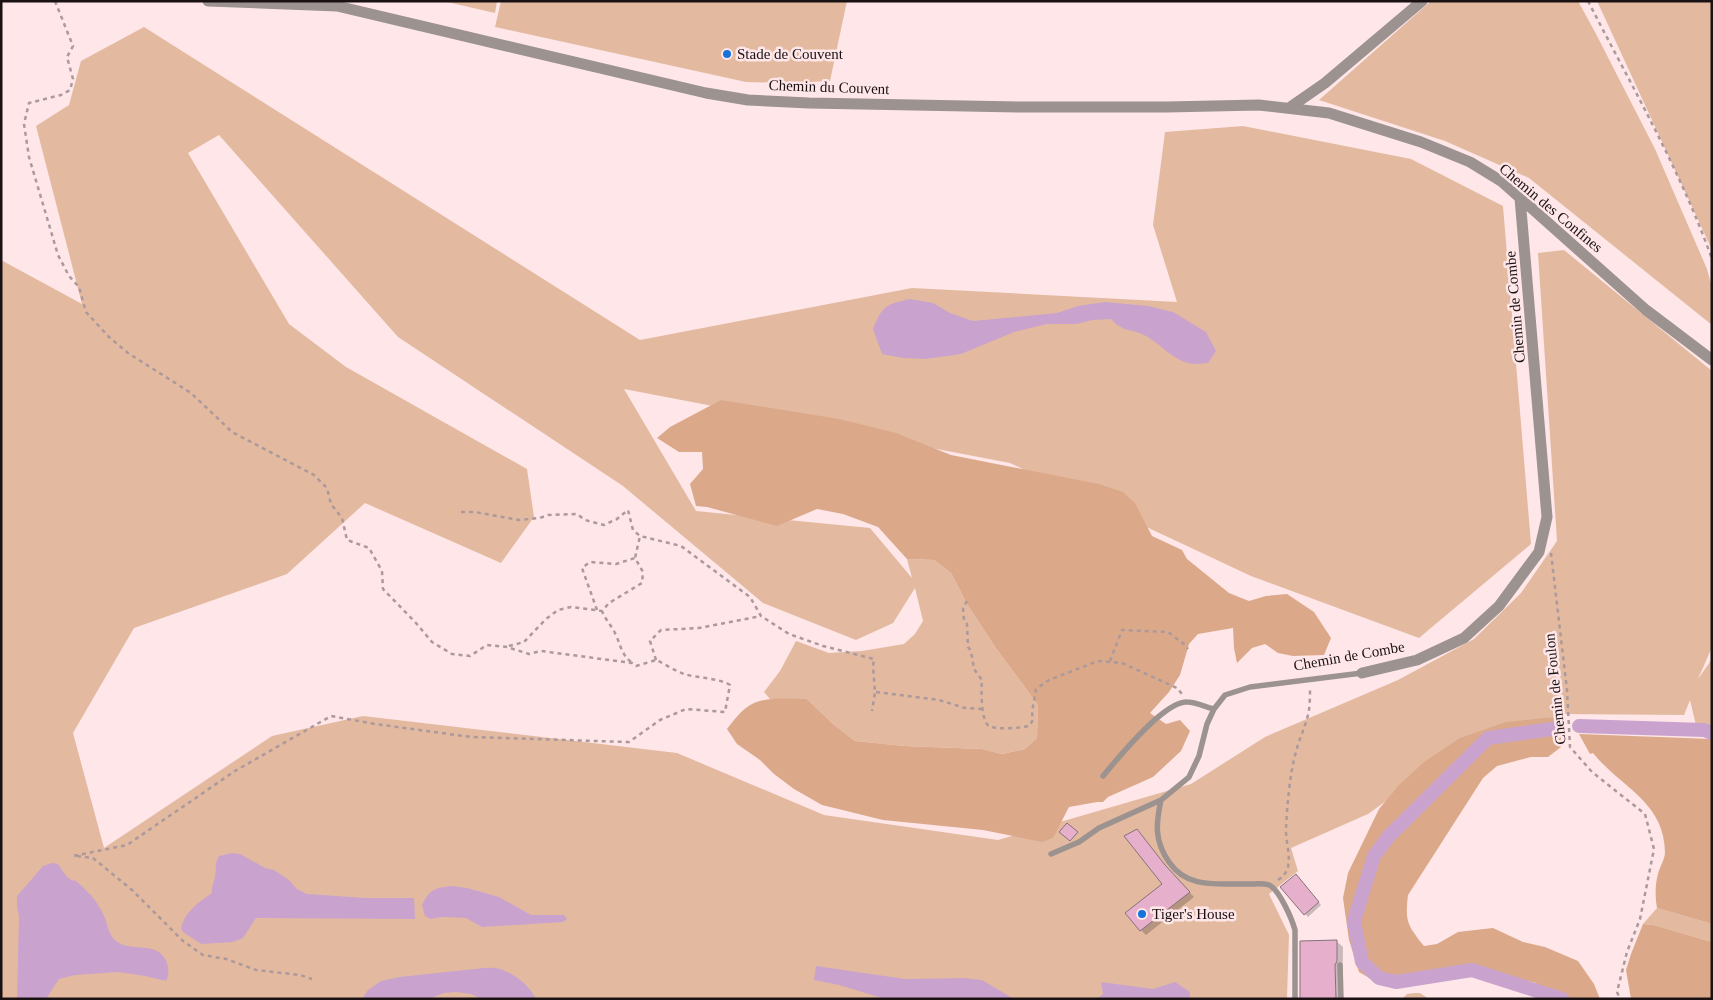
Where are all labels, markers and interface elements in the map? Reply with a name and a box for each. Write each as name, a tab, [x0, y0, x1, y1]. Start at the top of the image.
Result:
place label: Stade de Couvent	[737, 46, 844, 62]
marker: Stade de Couvent	[721, 48, 733, 60]
street label: Chemin du Couvent	[768, 77, 890, 97]
street label: Chemin des Confines	[1496, 160, 1606, 256]
street label: Chemin de Combe	[1502, 250, 1528, 364]
street label: Chemin de Foulon	[1541, 632, 1569, 745]
street label: Chemin de Combe	[1292, 638, 1406, 674]
place label: Tiger's House	[1152, 906, 1235, 922]
marker: Tiger's House	[1136, 908, 1148, 920]

